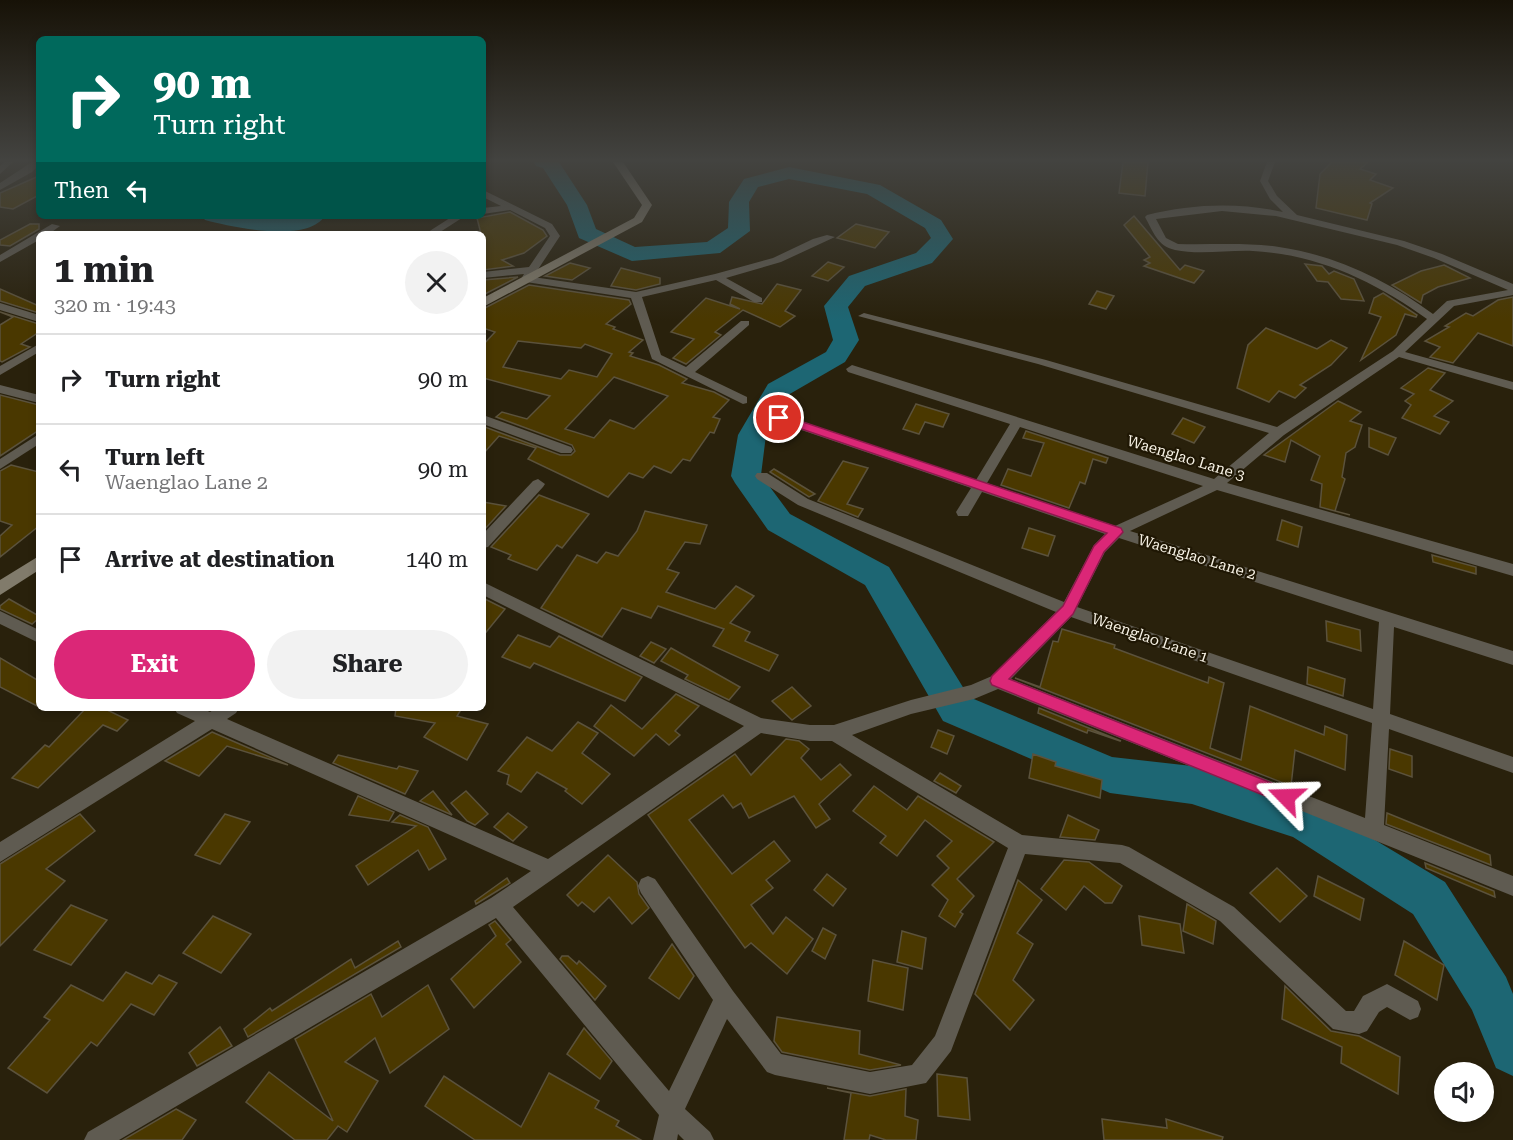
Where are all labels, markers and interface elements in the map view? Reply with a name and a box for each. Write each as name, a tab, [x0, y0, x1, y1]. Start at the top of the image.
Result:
text: 90 m	[153, 59, 251, 108]
icon: right	[54, 60, 132, 138]
text: Turn right	[153, 109, 286, 141]
icon: left	[121, 174, 154, 207]
text: Then	[54, 178, 109, 203]
text: 1 min	[54, 249, 154, 291]
button: close	[405, 251, 468, 314]
text: 320 m · 19:43	[54, 293, 176, 317]
icon: right	[54, 363, 87, 396]
text: Turn right	[105, 367, 220, 392]
text: 90 m	[418, 367, 468, 392]
pin	[753, 392, 804, 443]
icon: arrive	[762, 401, 795, 434]
street label: Waenglao Lane 3	[1125, 432, 1247, 484]
text: Turn left	[105, 445, 205, 470]
icon: left	[54, 453, 87, 486]
text: 90 m	[418, 457, 468, 482]
text: Waenglao Lane 2	[105, 470, 268, 494]
street label: Waenglao Lane 2	[1136, 531, 1258, 583]
icon: arrive	[54, 543, 87, 576]
text: Arrive at destination	[105, 547, 334, 572]
text: 140 m	[405, 547, 468, 572]
street label: Waenglao Lane 1	[1089, 610, 1211, 666]
button: Exit	[54, 630, 255, 699]
button: Share	[267, 630, 468, 699]
position arrow	[1254, 765, 1318, 829]
map controls	[1434, 1062, 1494, 1122]
button: sound	[1434, 1062, 1494, 1122]

